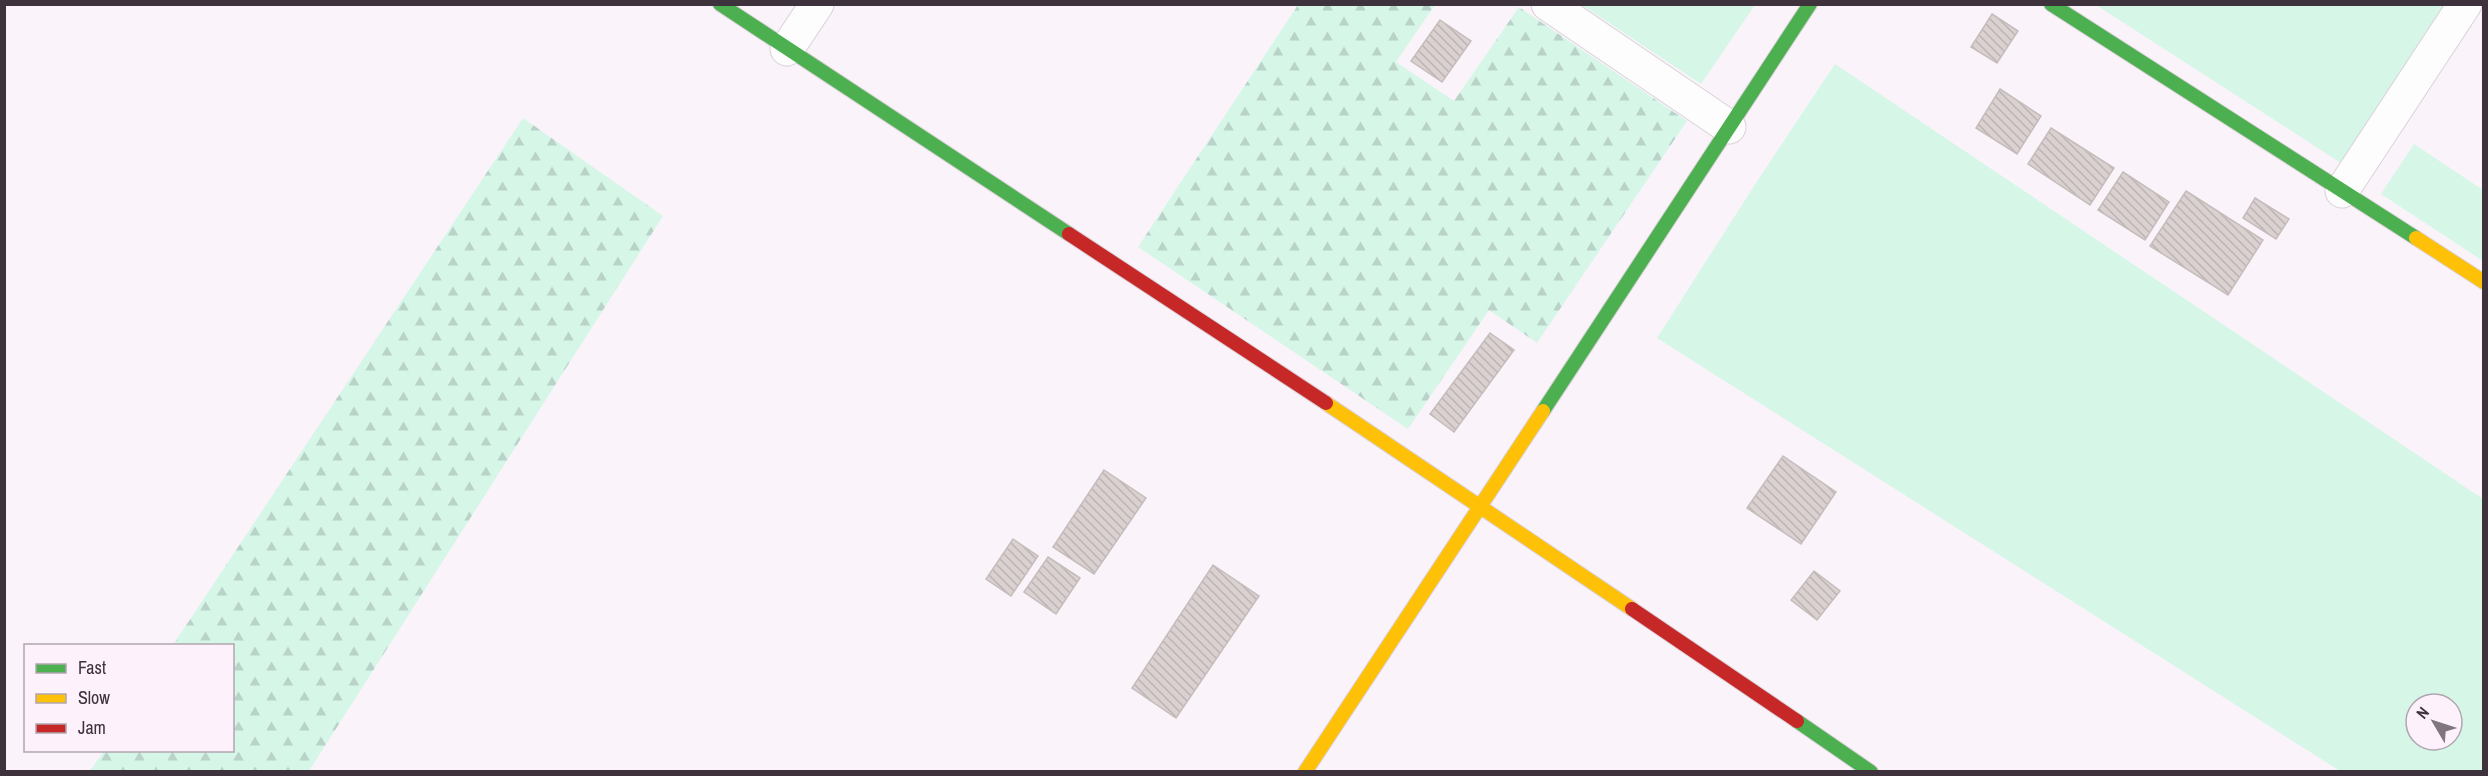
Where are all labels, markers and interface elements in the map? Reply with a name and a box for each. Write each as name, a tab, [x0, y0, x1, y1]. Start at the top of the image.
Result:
legend	[24, 644, 234, 752]
text: Fast	[78, 655, 106, 680]
text: Slow	[78, 685, 110, 710]
north arrow	[2404, 692, 2464, 752]
text: N	[2411, 702, 2434, 723]
text: Jam	[78, 715, 106, 740]

